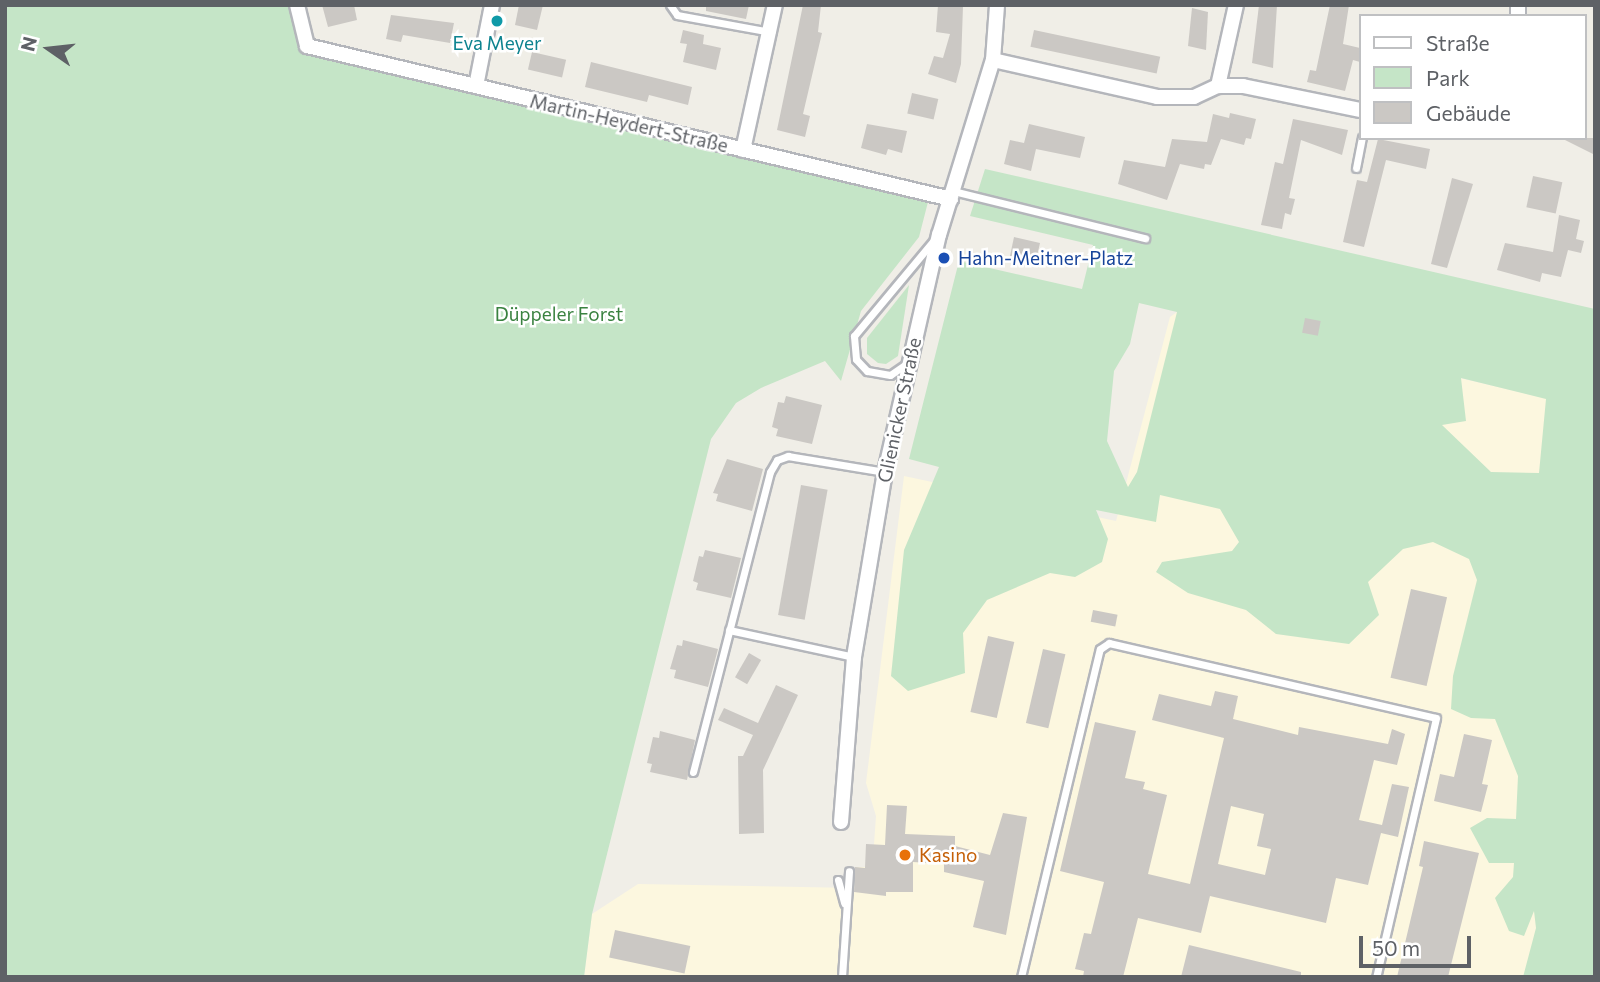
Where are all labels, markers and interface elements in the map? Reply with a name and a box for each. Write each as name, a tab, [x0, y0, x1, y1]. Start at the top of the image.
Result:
marker: Eva Meyer	[489, 13, 505, 29]
north arrow	[14, 14, 84, 84]
legend	[1358, 14, 1586, 140]
text: Straße	[1426, 30, 1490, 55]
place label: Eva Meyer	[452, 32, 542, 54]
text: N	[15, 34, 41, 54]
text: Park	[1426, 65, 1470, 90]
street label: Martin-Heydert-Straße	[528, 89, 730, 157]
text: Gebäude	[1426, 100, 1511, 125]
place label: Hahn-Meitner-Platz	[958, 247, 1133, 269]
marker: Hahn-Meitner-Platz	[936, 250, 952, 266]
park label: Düppeler Forst	[495, 303, 623, 325]
street label: Glienicker Straße	[873, 335, 925, 485]
place label: Kasino	[919, 844, 977, 866]
marker: Kasino	[897, 847, 913, 863]
scale bar	[1362, 922, 1474, 966]
text: 50 m	[1372, 935, 1420, 960]

